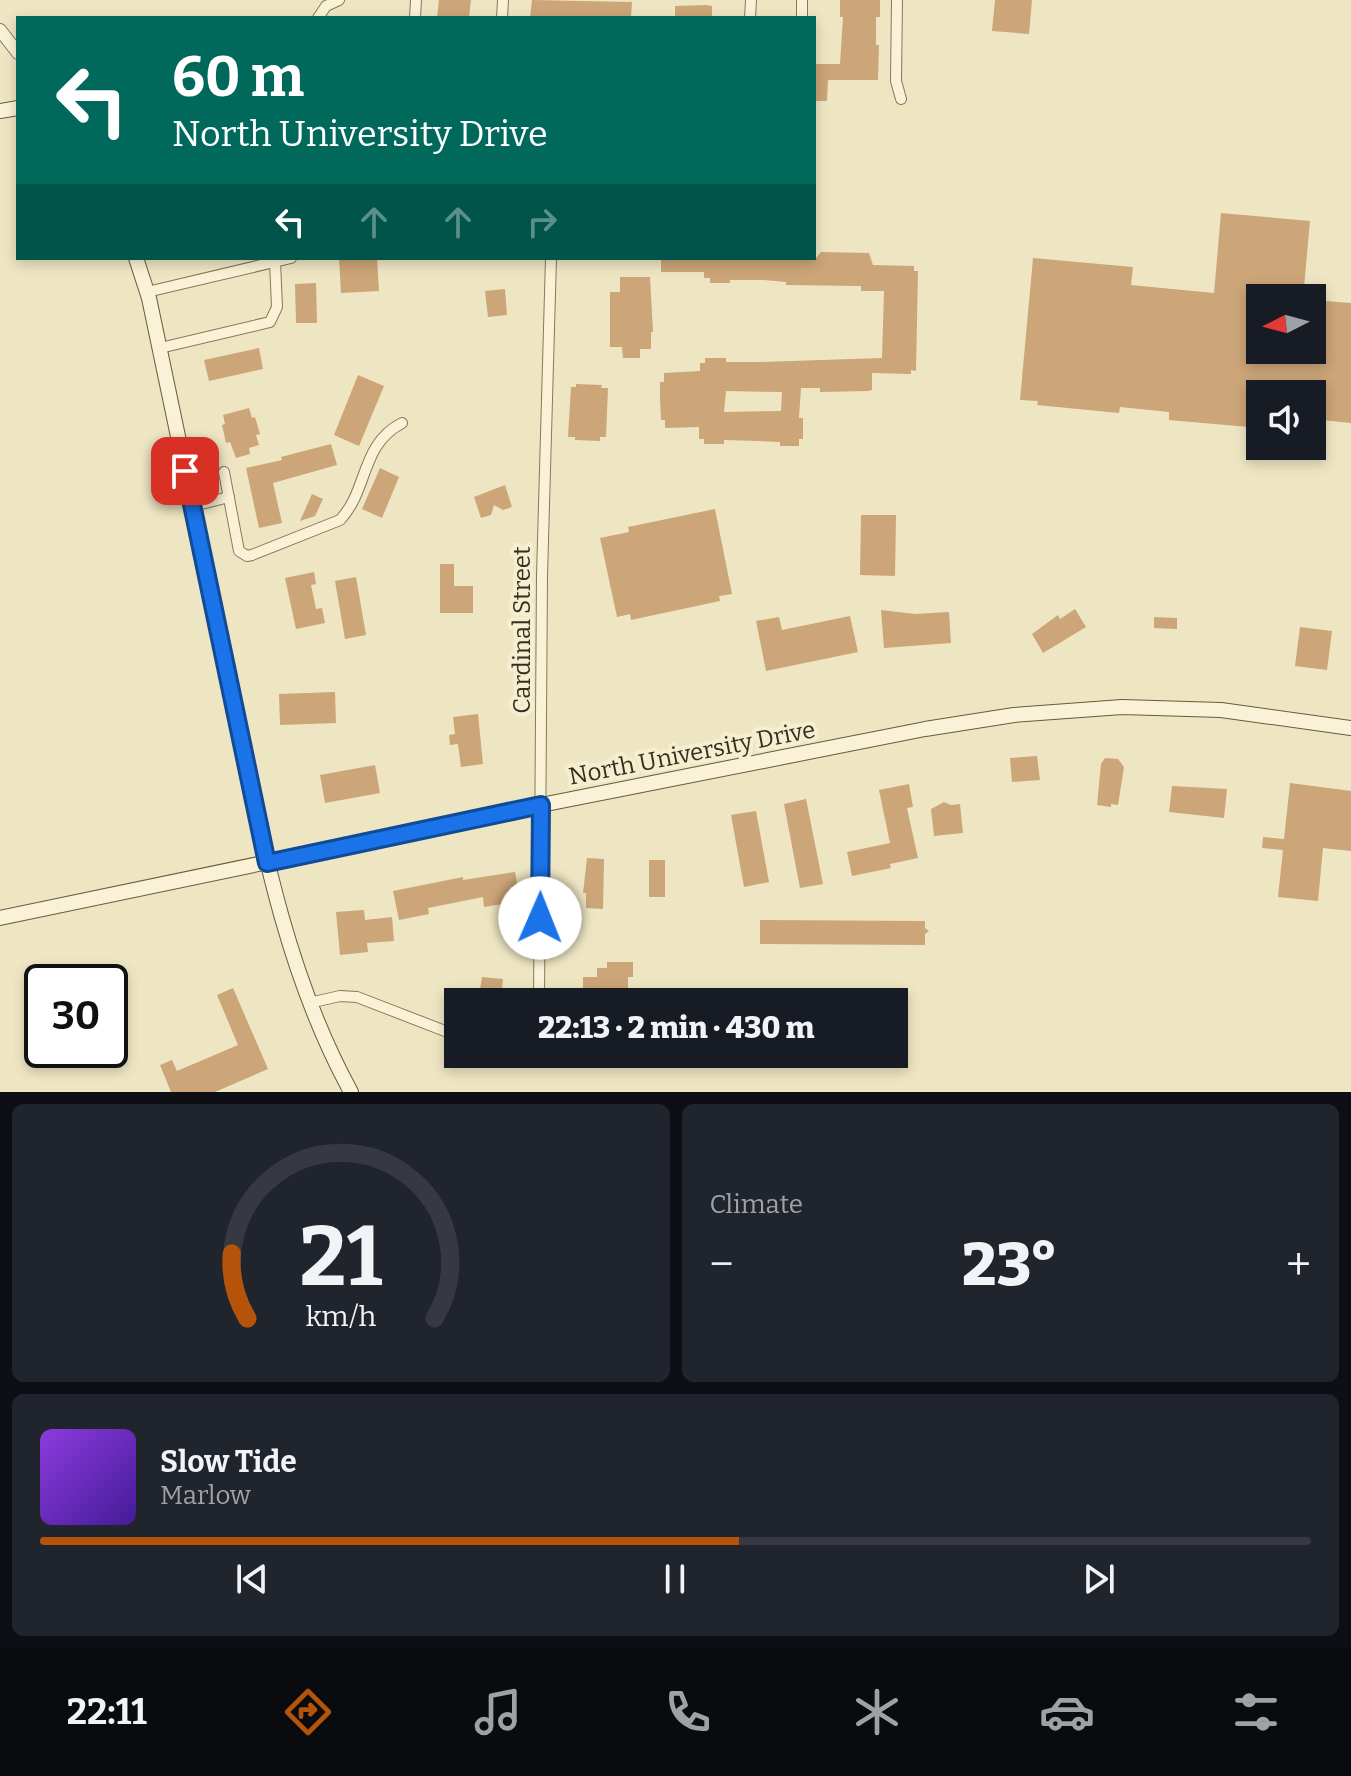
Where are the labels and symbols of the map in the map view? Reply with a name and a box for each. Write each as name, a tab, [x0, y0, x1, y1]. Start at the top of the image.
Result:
north arrow	[1246, 284, 1326, 364]
pin	[151, 437, 219, 505]
street label: Cardinal Street	[508, 546, 536, 714]
street label: North University Drive	[566, 715, 818, 791]
position arrow	[498, 876, 582, 960]
speed limit sign: 30	[24, 964, 128, 1068]

